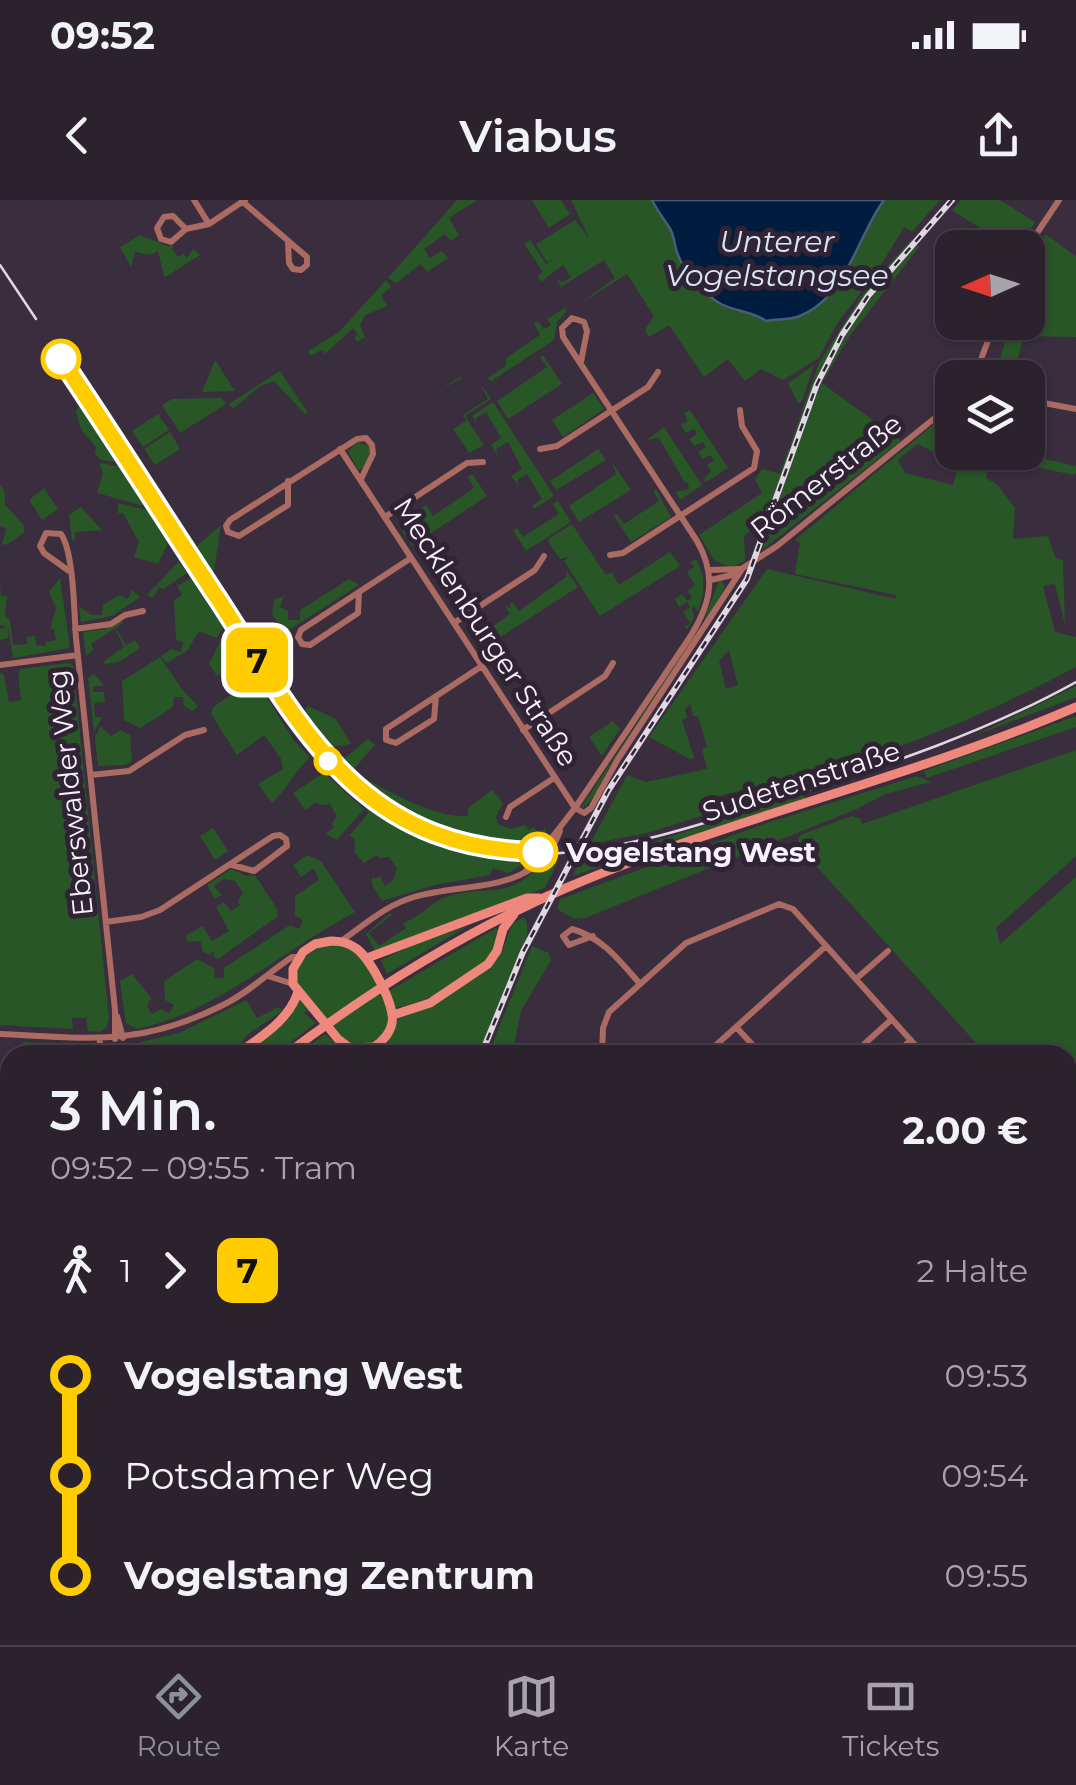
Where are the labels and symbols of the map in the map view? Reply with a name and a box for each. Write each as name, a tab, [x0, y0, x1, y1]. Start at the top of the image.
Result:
water label: Unterer Vogelstangsee	[665, 223, 889, 294]
north arrow	[935, 230, 1045, 340]
unlabelled marker	[42, 340, 80, 378]
street label: Römerstraße	[743, 406, 909, 546]
street label: Mecklenburger Straße	[386, 491, 586, 773]
line badge: 7	[224, 628, 290, 692]
street label: Eberswalder Weg	[40, 668, 100, 918]
street label: Sudetenstraße	[698, 733, 904, 829]
unlabelled marker	[315, 748, 341, 774]
marker: Vogelstang West	[519, 833, 557, 871]
place label: Vogelstang West	[565, 835, 816, 869]

